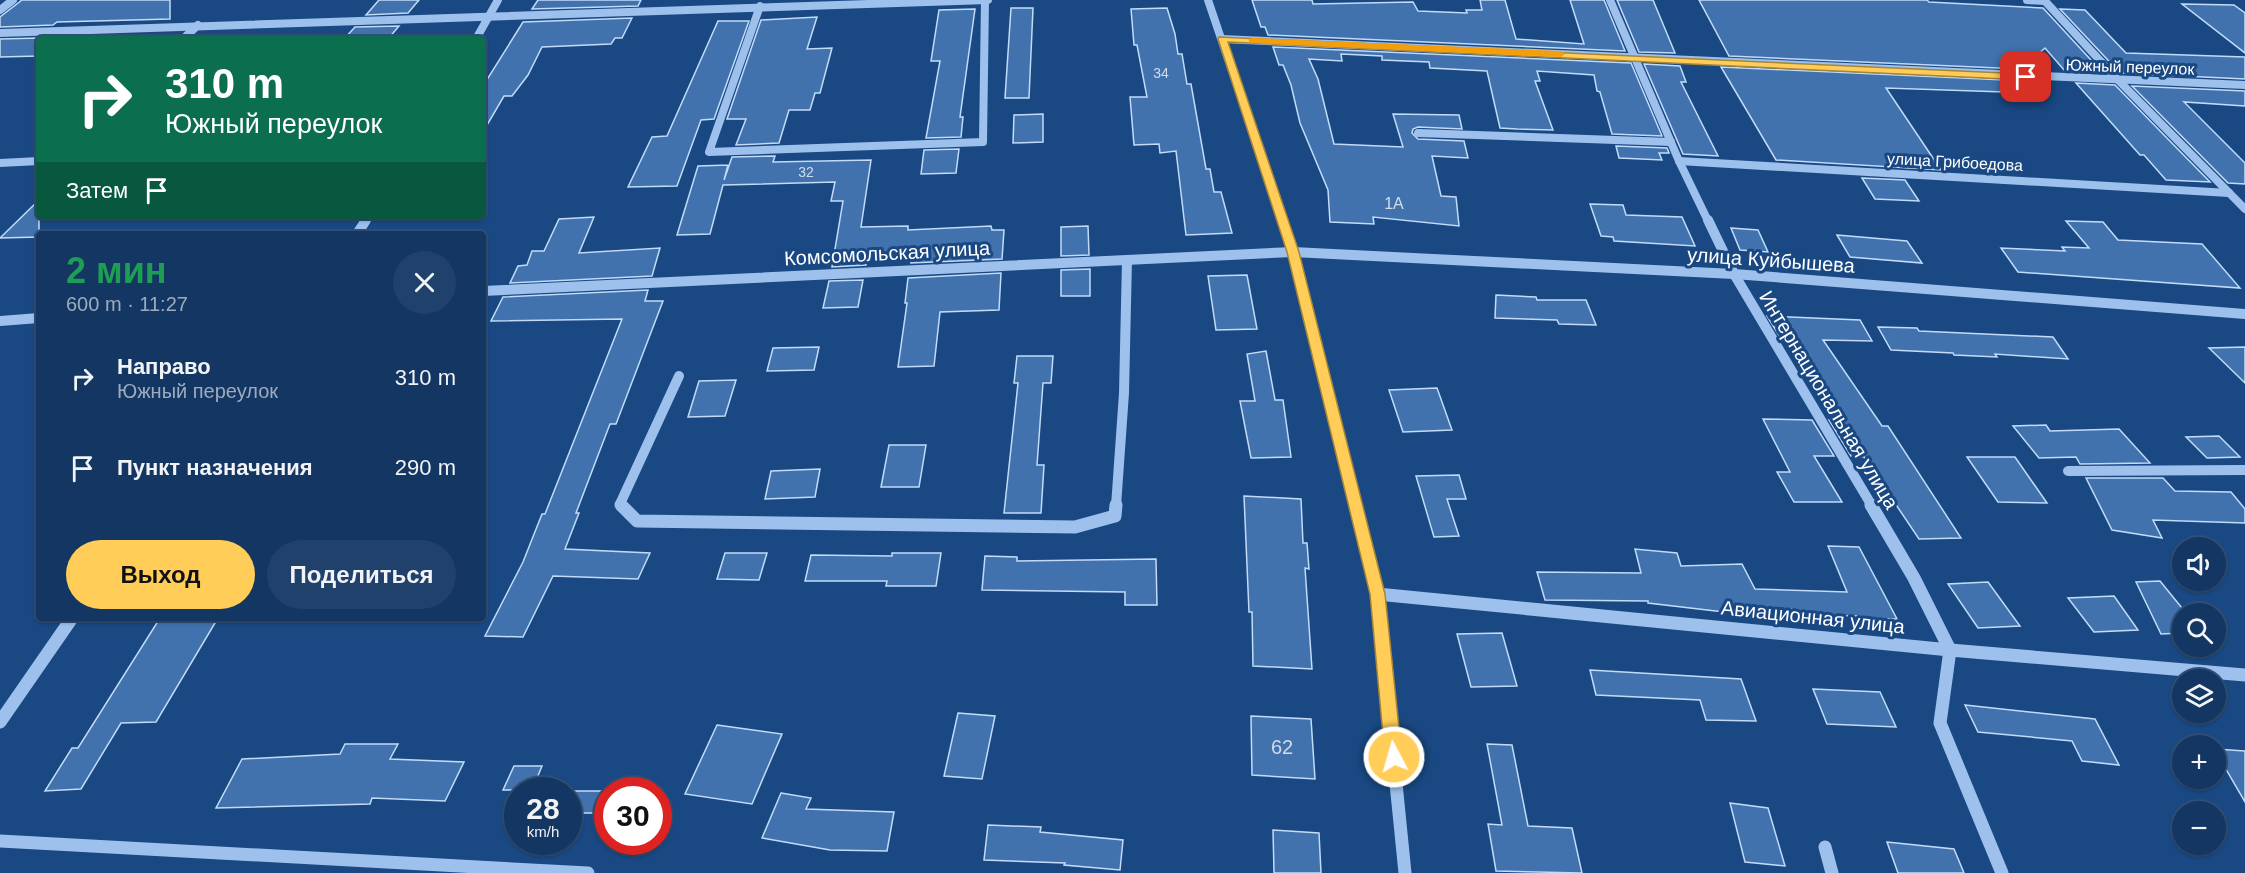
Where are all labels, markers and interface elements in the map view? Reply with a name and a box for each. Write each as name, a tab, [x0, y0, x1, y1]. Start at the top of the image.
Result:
pin	[2000, 51, 2051, 102]
street label: Южный переулок	[2065, 56, 2196, 78]
icon: right	[66, 60, 144, 138]
text: 310 m	[165, 60, 284, 107]
icon: arrive	[2009, 60, 2042, 93]
house number: 34	[1153, 65, 1169, 81]
text: Южный переулок	[165, 109, 382, 139]
street label: улица Грибоедова	[1887, 150, 2023, 174]
house number: 32	[798, 164, 814, 180]
icon: arrive	[140, 174, 173, 207]
text: Затем	[66, 178, 128, 203]
house number: 1А	[1384, 195, 1404, 212]
street label: Комсомольская улица	[784, 237, 991, 269]
street label: улица Куйбышева	[1686, 243, 1856, 277]
text: 2 мин	[66, 250, 167, 291]
button: close	[393, 251, 456, 314]
street label: Интернациональная улица	[1755, 287, 1903, 514]
text: 600 m · 11:27	[66, 293, 188, 315]
text: Направо	[117, 354, 211, 379]
icon: right	[66, 362, 99, 395]
text: 310 m	[395, 365, 456, 390]
text: Южный переулок	[117, 380, 278, 402]
icon: arrive	[66, 452, 99, 485]
text: Пункт назначения	[117, 455, 313, 480]
text: 290 m	[395, 455, 456, 480]
map controls	[2172, 537, 2226, 855]
button: sound	[2172, 537, 2226, 591]
button: Выход	[66, 540, 255, 609]
button: Поделиться	[267, 540, 456, 609]
street label: Авиационная улица	[1720, 596, 1907, 638]
button: search	[2172, 603, 2226, 657]
button: layers	[2172, 669, 2226, 723]
position arrow	[1362, 725, 1426, 789]
button: +	[2172, 735, 2226, 789]
house number: 62	[1271, 736, 1293, 758]
speed limit sign: 30	[594, 777, 672, 855]
text: 28	[526, 792, 560, 825]
button: −	[2172, 801, 2226, 855]
text: km/h	[527, 823, 559, 840]

